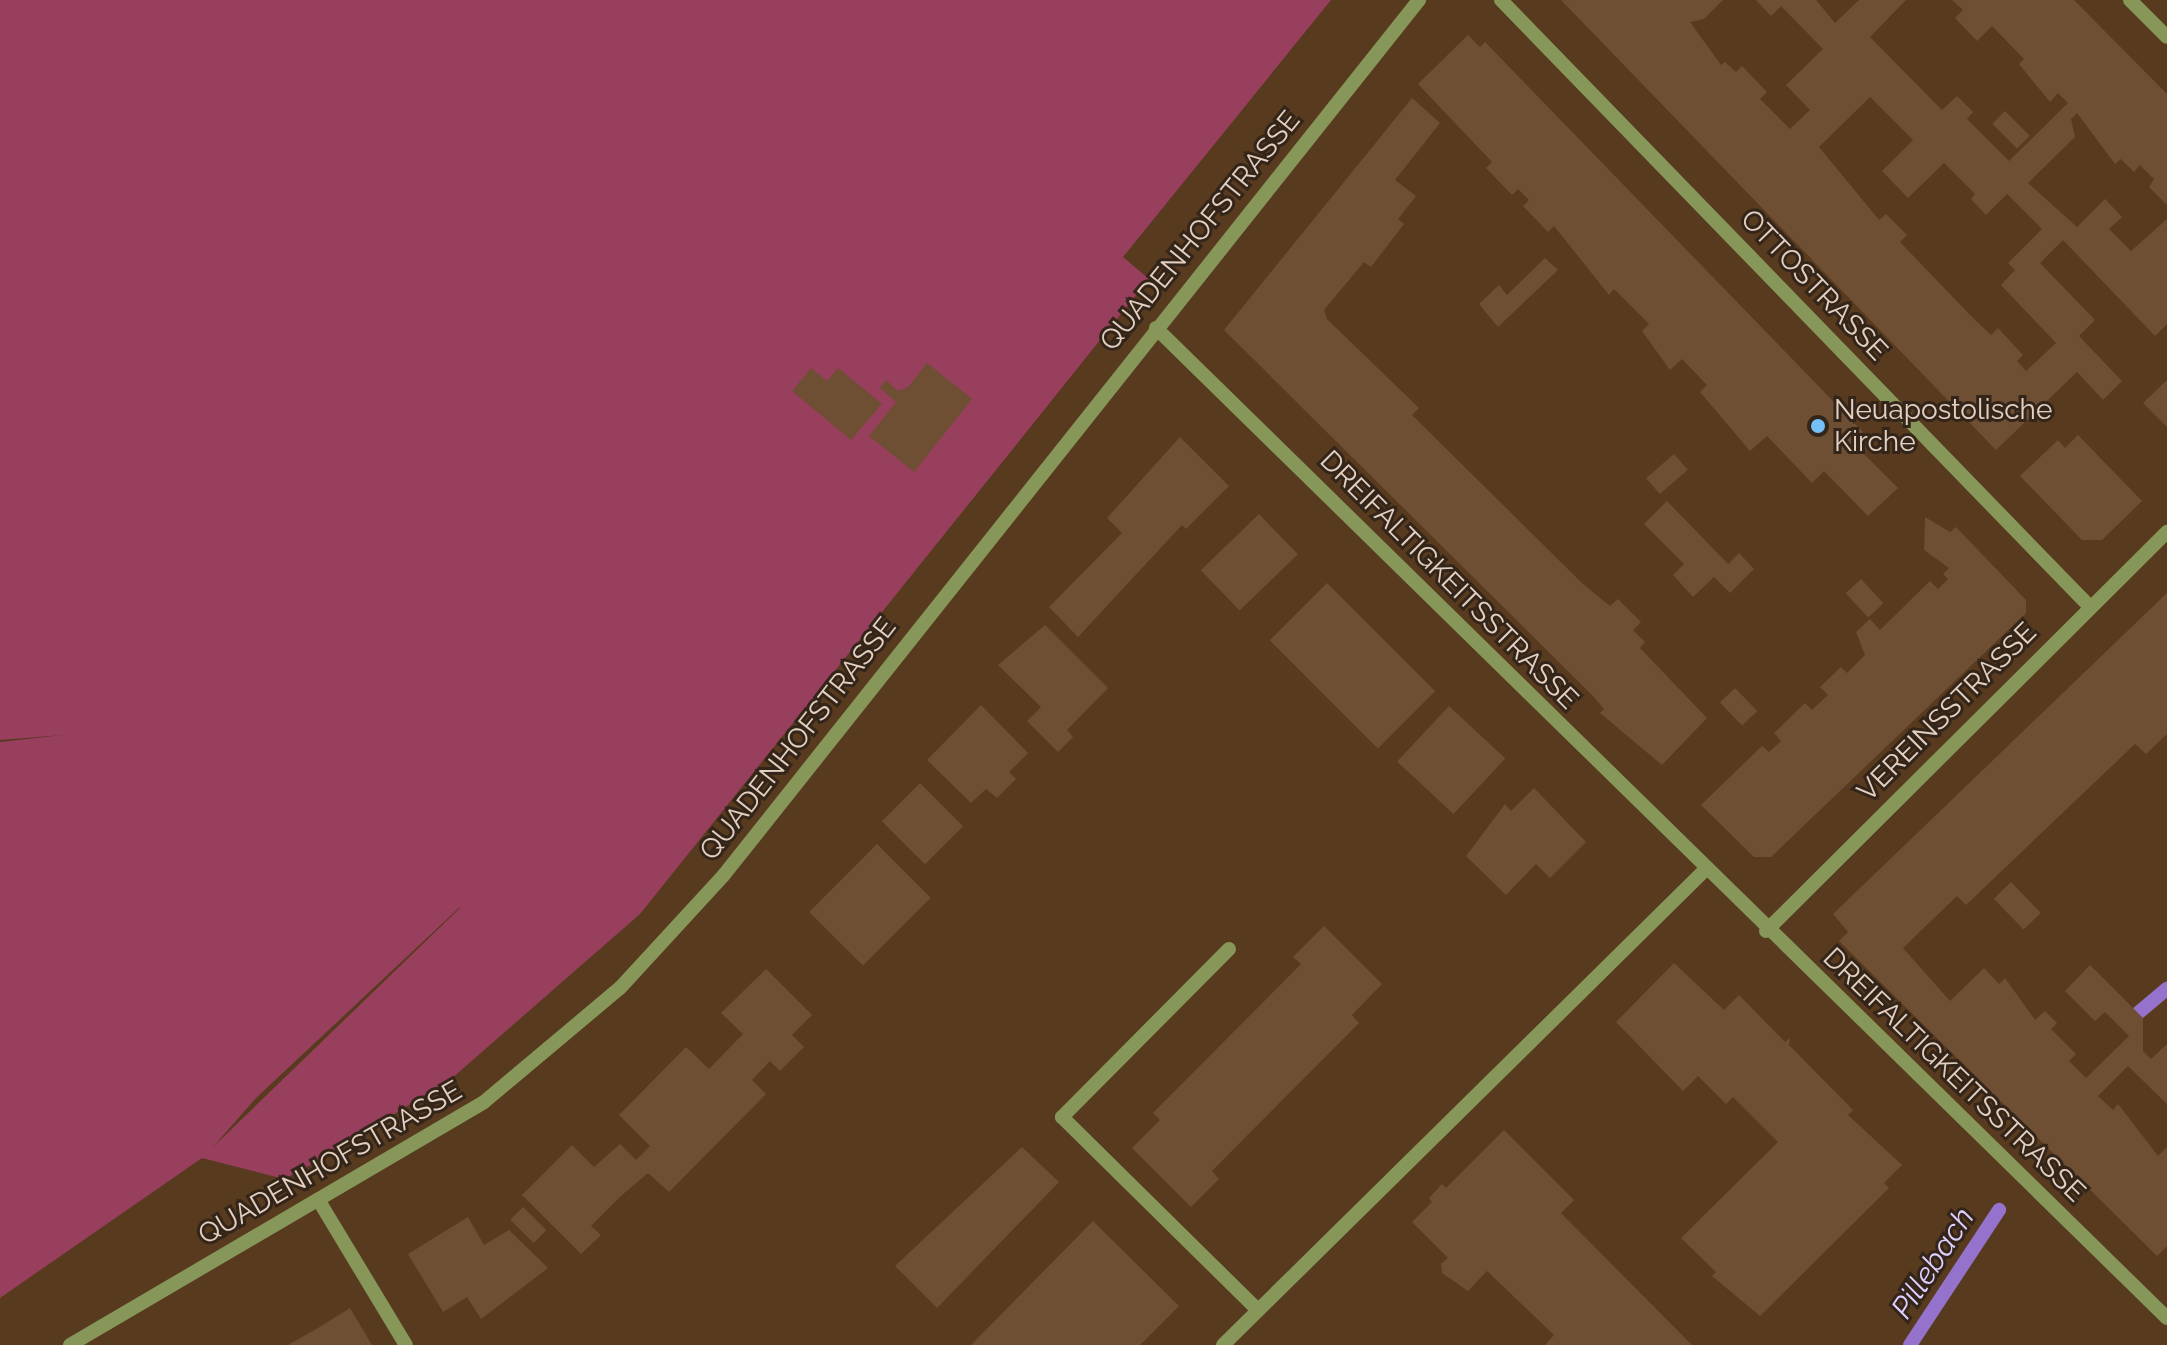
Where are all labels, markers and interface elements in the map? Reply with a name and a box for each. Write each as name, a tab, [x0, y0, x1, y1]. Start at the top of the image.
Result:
street label: QUADENHOFSTRASSE	[1093, 104, 1307, 358]
street label: OTTOSTRASSE	[1734, 203, 1894, 367]
place label: Neuapostolische Kirche	[1834, 393, 2052, 459]
marker: Neuapostolische Kirche	[1809, 417, 1827, 435]
street label: DREIFALTIGKEITSSTRASSE	[1313, 444, 1585, 716]
street label: QUADENHOFSTRASSE	[693, 611, 903, 867]
street label: VEREINSSTRASSE	[1851, 616, 2043, 808]
street label: DREIFALTIGKEITSSTRASSE	[1816, 941, 2092, 1209]
street label: QUADENHOFSTRASSE	[192, 1074, 468, 1252]
water label: Pillebach	[1884, 1201, 1982, 1325]

